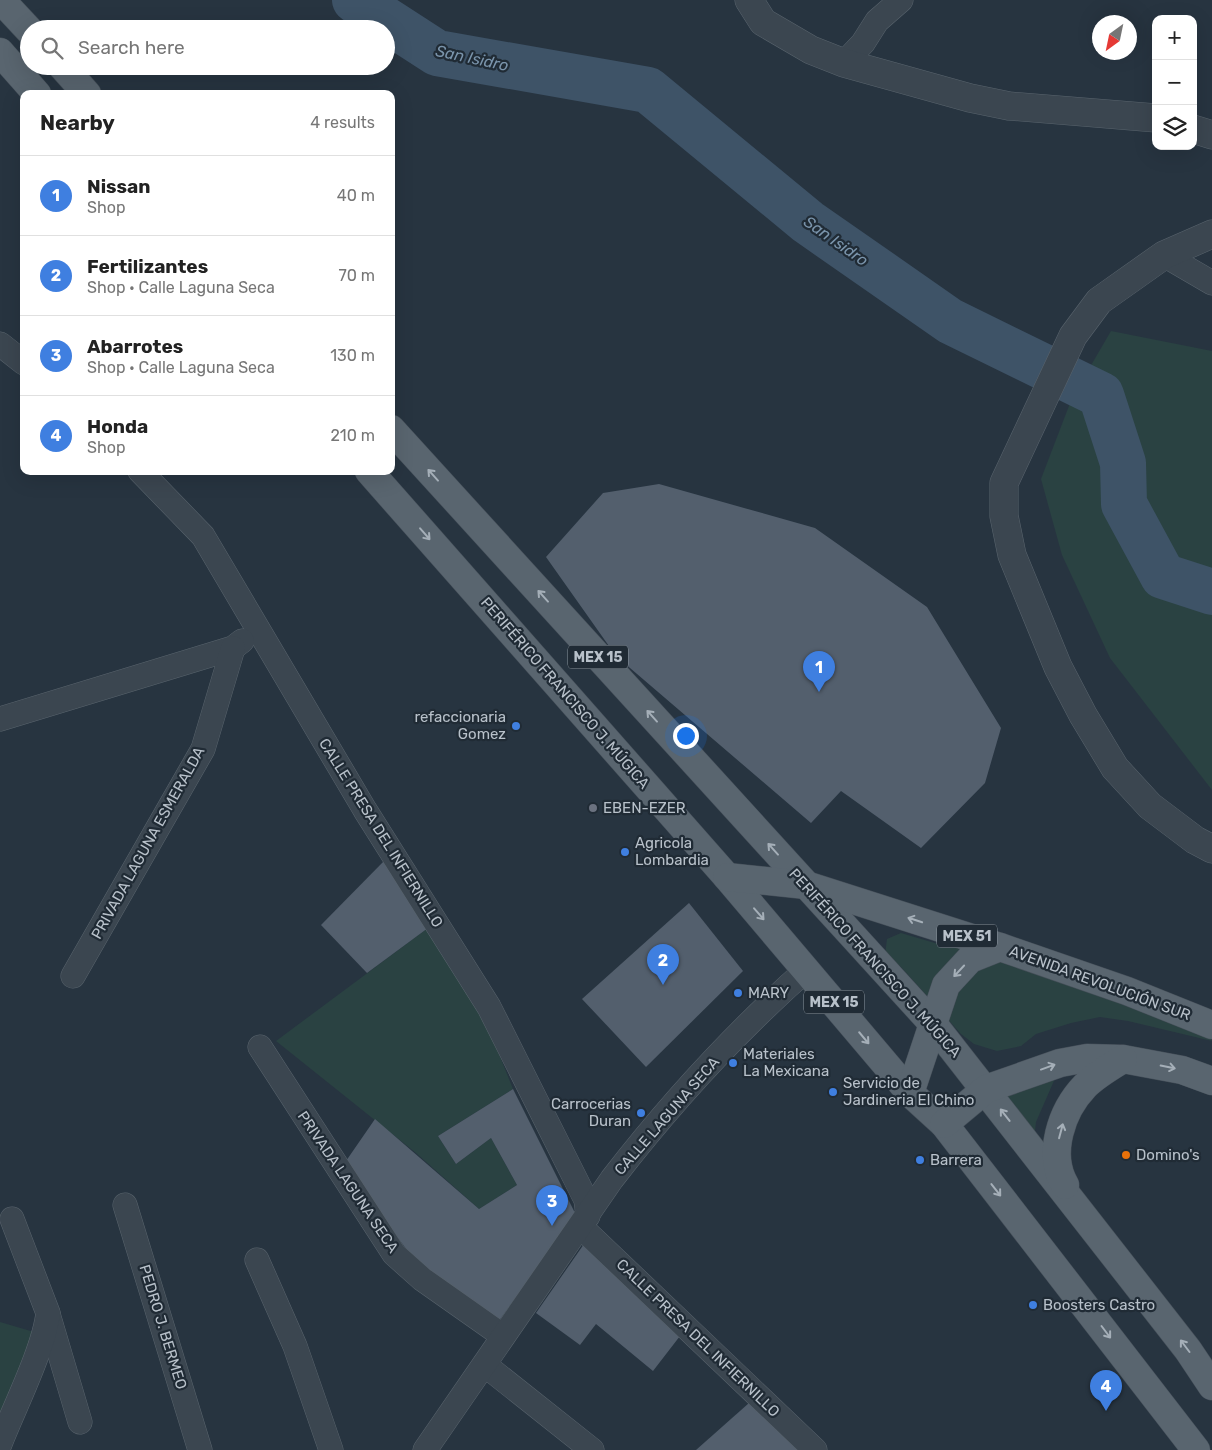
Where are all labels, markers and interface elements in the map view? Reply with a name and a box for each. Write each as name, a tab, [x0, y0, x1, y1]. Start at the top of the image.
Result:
north arrow	[1092, 15, 1137, 60]
map controls	[1152, 15, 1197, 150]
button: +	[1152, 15, 1197, 60]
search box	[20, 20, 395, 75]
icon: search	[38, 34, 66, 62]
text: Search here	[78, 36, 185, 59]
water label: San Isidro	[434, 41, 510, 75]
button: −	[1152, 60, 1197, 105]
button: layers	[1152, 105, 1197, 150]
text: Nearby	[40, 110, 115, 135]
text: 4 results	[310, 113, 375, 132]
text: Nissan	[87, 175, 151, 198]
text: 1	[52, 186, 60, 205]
text: 40 m	[337, 186, 375, 205]
text: Shop	[87, 198, 125, 217]
water label: San Isidro	[800, 212, 872, 270]
text: Fertilizantes	[87, 255, 208, 278]
text: 2	[51, 266, 61, 285]
text: 70 m	[338, 266, 375, 285]
text: Shop · Calle Laguna Seca	[87, 278, 275, 297]
text: Abarrotes	[87, 335, 183, 358]
text: 3	[51, 346, 61, 365]
text: 130 m	[330, 346, 375, 365]
text: Shop · Calle Laguna Seca	[87, 358, 275, 377]
text: Honda	[87, 415, 148, 438]
text: 4	[51, 426, 61, 445]
text: 210 m	[330, 426, 375, 445]
text: Shop	[87, 438, 125, 457]
one-way arrow	[427, 469, 439, 482]
one-way arrow	[419, 528, 430, 541]
one-way arrow	[537, 589, 548, 602]
street label: PERIFÉRICO FRANCISCO J. MÚGICA	[477, 594, 653, 792]
road number: MEX 15	[568, 646, 628, 669]
pin: 1	[803, 651, 835, 692]
place label: refaccionaria Gomez	[414, 708, 506, 743]
one-way arrow	[646, 709, 658, 722]
marker: refaccionaria Gomez	[510, 720, 522, 732]
your location	[673, 723, 699, 749]
street label: CALLE PRESA DEL INFIERNILLO	[315, 735, 447, 931]
street label: PRIVADA LAGUNA ESMERALDA	[88, 744, 208, 942]
place label: EBEN-EZER	[603, 799, 686, 817]
marker: EBEN-EZER	[587, 802, 599, 814]
place label: Agricola Lombardia	[635, 834, 709, 869]
one-way arrow	[767, 843, 779, 856]
marker: Agricola Lombardia	[619, 846, 631, 858]
street label: PERIFÉRICO FRANCISCO J. MÚGICA	[785, 865, 965, 1061]
one-way arrow	[753, 908, 764, 921]
one-way arrow	[908, 915, 923, 924]
road number: MEX 51	[937, 924, 997, 948]
street label: AVENIDA REVOLUCIÓN SUR	[1007, 942, 1193, 1024]
pin: 2	[647, 944, 679, 985]
one-way arrow	[953, 965, 965, 977]
place label: MARY	[748, 984, 789, 1002]
marker: MARY	[732, 987, 744, 999]
road number: MEX 15	[804, 990, 864, 1014]
one-way arrow	[858, 1031, 869, 1044]
place label: Materiales La Mexicana	[743, 1045, 829, 1080]
street label: CALLE LAGUNA SECA	[611, 1053, 723, 1179]
marker: Materiales La Mexicana	[727, 1057, 739, 1069]
one-way arrow	[1040, 1062, 1055, 1071]
one-way arrow	[1160, 1063, 1176, 1073]
place label: Servicio de Jardineria El Chino	[843, 1074, 974, 1109]
marker: Servicio de Jardineria El Chino	[827, 1086, 839, 1098]
place label: Carrocerias Duran	[551, 1095, 631, 1130]
marker: Carrocerias Duran	[635, 1107, 647, 1119]
street label: PRIVADA LAGUNA SECA	[294, 1108, 402, 1256]
one-way arrow	[1000, 1109, 1011, 1122]
one-way arrow	[1056, 1123, 1066, 1139]
place label: Domino's	[1136, 1146, 1200, 1164]
marker: Domino's	[1120, 1149, 1132, 1161]
place label: Barrera	[930, 1151, 982, 1169]
marker: Barrera	[914, 1154, 926, 1166]
one-way arrow	[990, 1183, 1001, 1196]
pin: 3	[536, 1185, 568, 1226]
street label: CALLE PRESA DEL INFIERNILLO	[613, 1255, 783, 1421]
street label: PEDRO J. BERMEO	[135, 1263, 191, 1391]
place label: Boosters Castro	[1043, 1296, 1155, 1314]
marker: Boosters Castro	[1027, 1299, 1039, 1311]
one-way arrow	[1101, 1325, 1112, 1338]
one-way arrow	[1179, 1340, 1190, 1353]
pin: 4	[1090, 1370, 1122, 1411]

